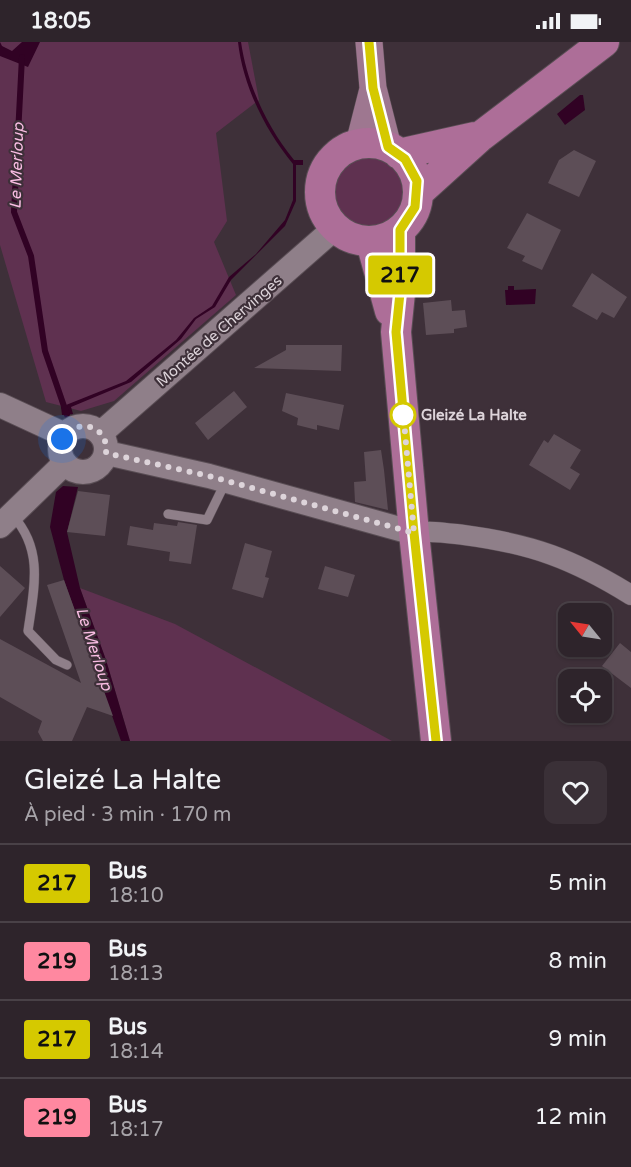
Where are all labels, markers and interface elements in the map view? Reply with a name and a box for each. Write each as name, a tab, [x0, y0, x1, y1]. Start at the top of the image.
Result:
text: 18:05	[30, 8, 91, 34]
water label: Le Merloup	[5, 122, 29, 210]
line badge: 217	[366, 256, 434, 294]
text: 217	[380, 263, 420, 288]
street label: Montée de Chervinges	[153, 272, 285, 390]
marker: Gleizé La Halte	[390, 402, 416, 428]
place label: Gleizé La Halte	[421, 406, 527, 424]
your location	[47, 424, 77, 454]
north arrow	[558, 603, 612, 657]
map controls	[558, 603, 612, 723]
water label: Le Merloup	[71, 605, 117, 694]
button: locate	[558, 669, 612, 723]
button: heart	[544, 761, 607, 824]
text: Gleizé La Halte	[24, 763, 221, 797]
text: À pied · 3 min · 170 m	[24, 803, 231, 827]
text: Bus	[108, 858, 147, 884]
text: 5 min	[548, 870, 607, 896]
text: 217	[37, 871, 77, 896]
text: 18:10	[108, 884, 163, 908]
text: Bus	[108, 936, 147, 962]
text: 8 min	[548, 948, 607, 974]
text: 219	[37, 949, 77, 974]
text: 18:13	[108, 962, 163, 986]
text: Bus	[108, 1014, 147, 1040]
text: 9 min	[548, 1026, 607, 1052]
text: 217	[37, 1027, 77, 1052]
text: 18:14	[108, 1040, 163, 1064]
text: Bus	[108, 1092, 147, 1118]
text: 12 min	[535, 1104, 607, 1130]
text: 219	[37, 1105, 77, 1130]
text: 18:17	[108, 1118, 163, 1142]

